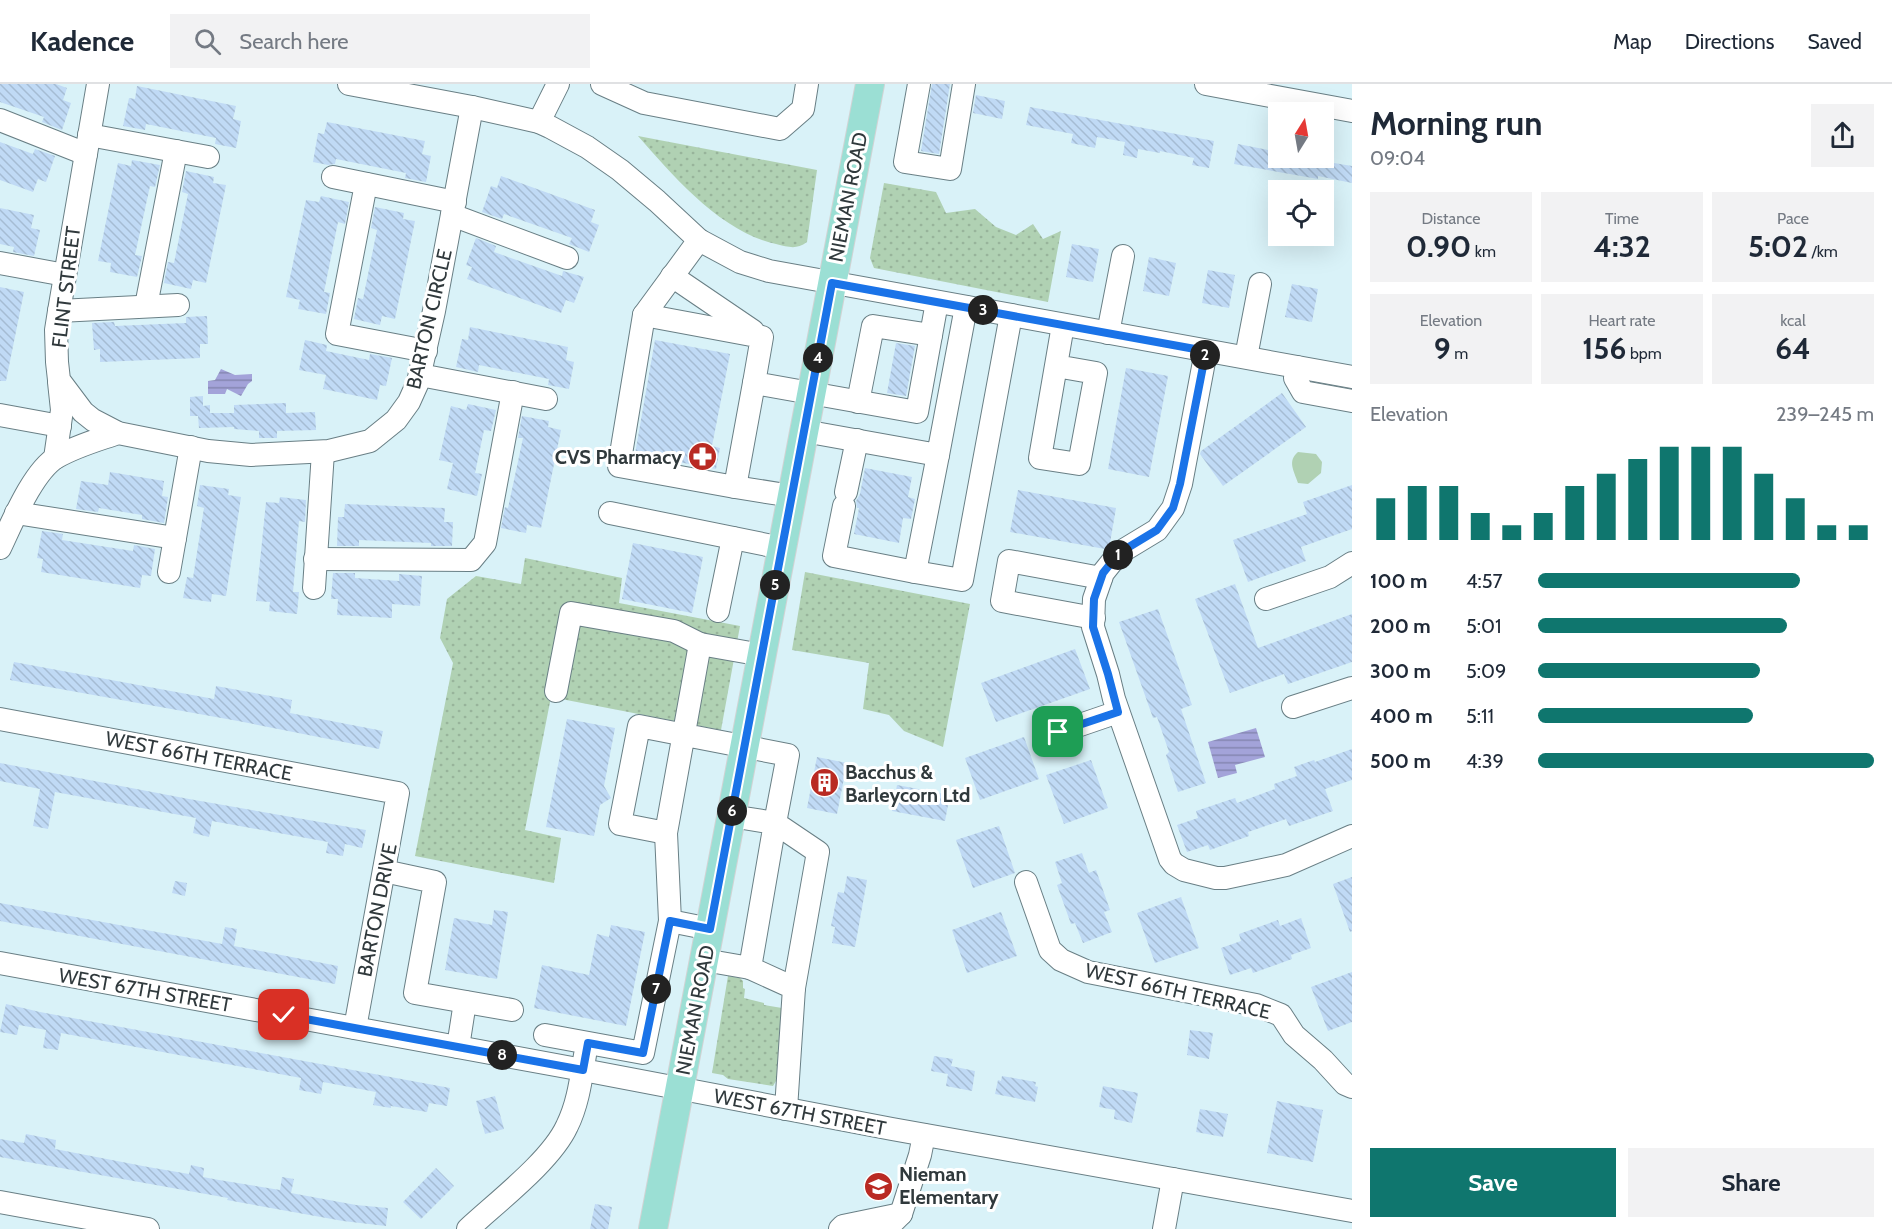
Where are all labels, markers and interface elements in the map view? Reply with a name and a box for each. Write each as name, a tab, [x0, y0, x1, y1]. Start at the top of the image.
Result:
search box	[170, 14, 590, 68]
text: Kadence	[30, 24, 134, 58]
icon: search	[191, 25, 224, 58]
text: Search here	[239, 28, 349, 55]
text: Map	[1613, 29, 1652, 54]
text: Directions	[1685, 29, 1774, 54]
text: Saved	[1807, 29, 1862, 54]
north arrow	[1268, 102, 1334, 168]
map controls	[1268, 102, 1334, 246]
text: Morning run	[1370, 103, 1542, 143]
button: share	[1811, 104, 1874, 167]
street label: NIEMAN ROAD	[824, 130, 872, 264]
text: 09:04	[1370, 146, 1425, 170]
button: locate	[1268, 180, 1334, 246]
text: Distance	[1422, 209, 1480, 228]
text: Time	[1605, 209, 1639, 228]
text: Pace	[1777, 209, 1809, 228]
street label: FLINT STREET	[47, 225, 85, 349]
text: 0.90	[1406, 228, 1471, 265]
text: 4:32	[1593, 228, 1651, 265]
text: 5:02	[1748, 228, 1808, 265]
text: km	[1471, 242, 1496, 261]
text: /km	[1808, 242, 1838, 261]
street label: BARTON CIRCLE	[401, 247, 457, 391]
pin: 3	[968, 295, 998, 325]
text: 3	[979, 300, 987, 319]
text: Elevation	[1420, 311, 1482, 330]
text: Heart rate	[1589, 311, 1655, 330]
text: kcal	[1780, 311, 1806, 330]
text: 9	[1434, 330, 1451, 367]
text: 156	[1582, 330, 1626, 367]
text: 64	[1775, 330, 1811, 367]
pin: 2	[1190, 340, 1220, 370]
pin: 4	[803, 343, 833, 373]
text: m	[1451, 344, 1468, 363]
text: bpm	[1626, 344, 1662, 363]
text: 2	[1201, 345, 1209, 364]
text: 4	[813, 348, 823, 367]
text: Elevation	[1370, 402, 1448, 426]
text: 239–245 m	[1776, 402, 1874, 426]
pharmacy icon: CVS Pharmacy	[687, 441, 719, 473]
place label: CVS Pharmacy	[555, 445, 682, 469]
pin: 1	[1103, 540, 1133, 570]
text: 1	[1115, 545, 1121, 564]
text: 100 m	[1370, 569, 1428, 593]
text: 4:57	[1466, 569, 1503, 593]
pin: 5	[760, 570, 790, 600]
text: 5	[771, 575, 779, 594]
text: 200 m	[1370, 614, 1431, 638]
text: 5:01	[1466, 614, 1501, 638]
text: 300 m	[1370, 659, 1431, 683]
text: 5:09	[1466, 659, 1506, 683]
text: 400 m	[1370, 704, 1433, 728]
text: 5:11	[1466, 704, 1494, 728]
pin	[1032, 706, 1083, 757]
icon: arrive	[1041, 715, 1074, 748]
street label: WEST 66TH TERRACE	[104, 726, 294, 786]
text: 500 m	[1370, 749, 1431, 773]
text: 4:39	[1466, 749, 1504, 773]
place label: Bacchus & Barleycorn Ltd	[845, 760, 970, 807]
building icon: Bacchus & Barleycorn Ltd	[808, 767, 840, 799]
pin: 6	[717, 796, 747, 826]
text: 6	[728, 801, 737, 820]
street label: BARTON DRIVE	[352, 841, 402, 979]
street label: NIEMAN ROAD	[671, 943, 719, 1077]
street label: WEST 66TH TERRACE	[1083, 958, 1273, 1024]
street label: WEST 67TH STREET	[57, 963, 234, 1017]
pin: 7	[641, 974, 671, 1004]
text: 7	[652, 979, 660, 998]
pin	[258, 989, 309, 1040]
icon: check	[267, 998, 300, 1031]
pin: 8	[487, 1040, 517, 1070]
text: 8	[497, 1045, 507, 1064]
street label: WEST 67TH STREET	[712, 1084, 888, 1141]
button: Save	[1370, 1148, 1616, 1217]
button: Share	[1628, 1148, 1874, 1217]
place label: Nieman Elementary	[899, 1162, 999, 1209]
school or university icon: Nieman Elementary	[862, 1170, 894, 1202]

